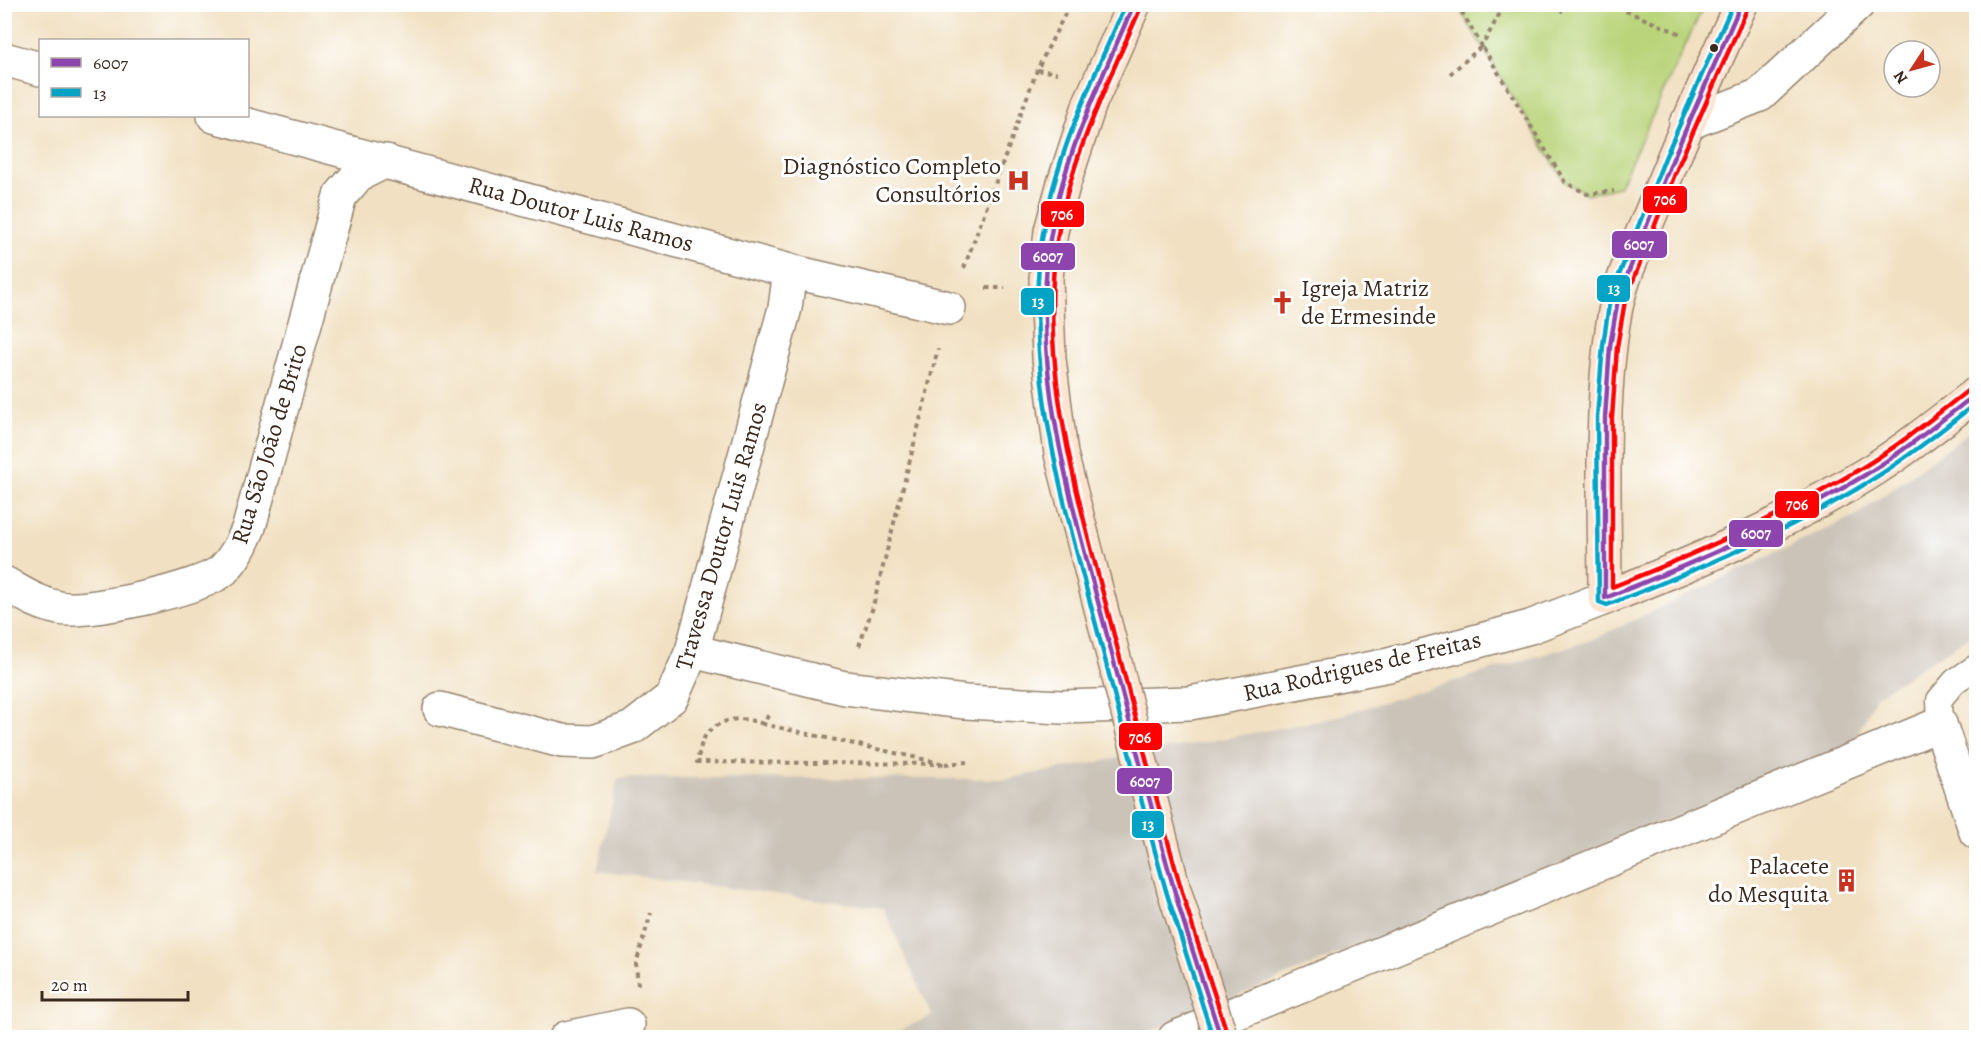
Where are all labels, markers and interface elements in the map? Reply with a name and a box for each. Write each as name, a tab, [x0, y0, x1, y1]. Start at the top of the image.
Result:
legend	[39, 39, 249, 117]
north arrow	[1882, 39, 1942, 99]
unlabelled marker	[1708, 42, 1720, 54]
text: 6007	[93, 51, 129, 75]
text: N	[1888, 66, 1913, 88]
text: 13	[93, 81, 107, 105]
place label: Diagnóstico Completo Consultórios	[783, 150, 1001, 210]
hospital icon: Diagnóstico Completo Consultórios	[1006, 167, 1032, 193]
street label: Rua Doutor Luis Ramos	[465, 169, 697, 259]
line badge: 706	[1642, 185, 1688, 214]
text: 706	[1654, 189, 1677, 211]
line badge: 706	[1040, 200, 1085, 228]
text: 706	[1051, 204, 1074, 226]
line badge: 6007	[1611, 230, 1668, 259]
text: 6007	[1624, 234, 1654, 256]
line badge: 6007	[1020, 242, 1076, 271]
text: 6007	[1033, 246, 1063, 268]
place label: Igreja Matriz de Ermesinde	[1301, 272, 1436, 332]
line badge: 13	[1596, 274, 1631, 303]
text: 13	[1608, 278, 1620, 300]
line badge: 13	[1020, 287, 1055, 316]
church icon: Igreja Matriz de Ermesinde	[1270, 289, 1296, 315]
text: 13	[1032, 291, 1044, 313]
street label: Rua São João de Brito	[223, 340, 315, 548]
street label: Travessa Doutor Luis Ramos	[667, 398, 775, 674]
line badge: 706	[1774, 490, 1820, 519]
text: 706	[1786, 494, 1809, 516]
line badge: 6007	[1728, 519, 1784, 548]
text: 6007	[1741, 523, 1771, 545]
street label: Rua Rodrigues de Freitas	[1240, 623, 1484, 709]
line badge: 706	[1118, 722, 1163, 751]
text: 706	[1129, 727, 1152, 749]
line badge: 6007	[1116, 767, 1173, 795]
text: 6007	[1130, 771, 1160, 793]
line badge: 13	[1131, 810, 1165, 839]
text: 13	[1142, 814, 1154, 836]
place label: Palacete do Mesquita	[1708, 850, 1830, 910]
building icon: Palacete do Mesquita	[1834, 867, 1860, 893]
scale bar	[42, 964, 188, 1002]
text: 20 m	[51, 973, 88, 997]

